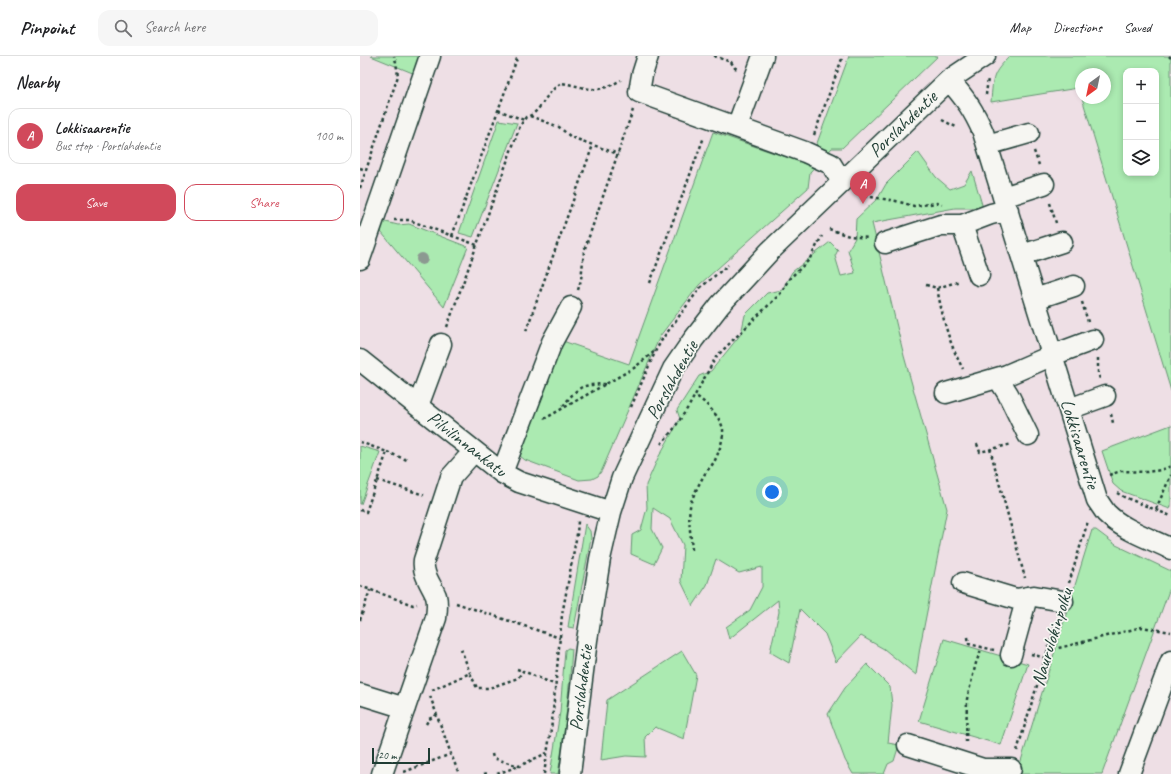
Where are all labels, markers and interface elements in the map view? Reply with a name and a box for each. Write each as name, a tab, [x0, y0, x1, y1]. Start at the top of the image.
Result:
search box	[98, 10, 378, 46]
text: Pinpoint	[20, 16, 74, 40]
icon: search	[112, 17, 134, 39]
text: Search here	[144, 18, 205, 37]
text: Map	[1010, 19, 1031, 36]
text: Directions	[1053, 19, 1102, 36]
text: Saved	[1124, 19, 1151, 36]
north arrow	[1075, 68, 1111, 104]
map controls	[1123, 68, 1159, 176]
button: +	[1123, 68, 1159, 104]
text: Nearby	[16, 72, 59, 93]
street label: Porslahdentie	[864, 84, 944, 163]
button: −	[1123, 104, 1159, 140]
text: Lokkisaarentie	[55, 119, 129, 138]
text: A	[27, 128, 33, 144]
text: 100 m	[315, 128, 343, 144]
text: Bus stop · Porslahdentie	[55, 138, 160, 154]
button: layers	[1123, 140, 1159, 176]
pin: A	[850, 171, 876, 204]
button: Save	[16, 184, 176, 221]
button: Share	[184, 184, 344, 221]
street label: Porslahdentie	[641, 335, 704, 424]
street label: Lokkisaarentie	[1055, 396, 1106, 493]
street label: Pilvilinnankatu	[422, 406, 512, 483]
your location	[762, 482, 782, 502]
street label: Naurulokinpolku	[1026, 584, 1078, 689]
street label: Porslahdentie	[564, 642, 598, 732]
scale bar	[372, 746, 430, 765]
text: 20 m	[378, 748, 397, 762]

